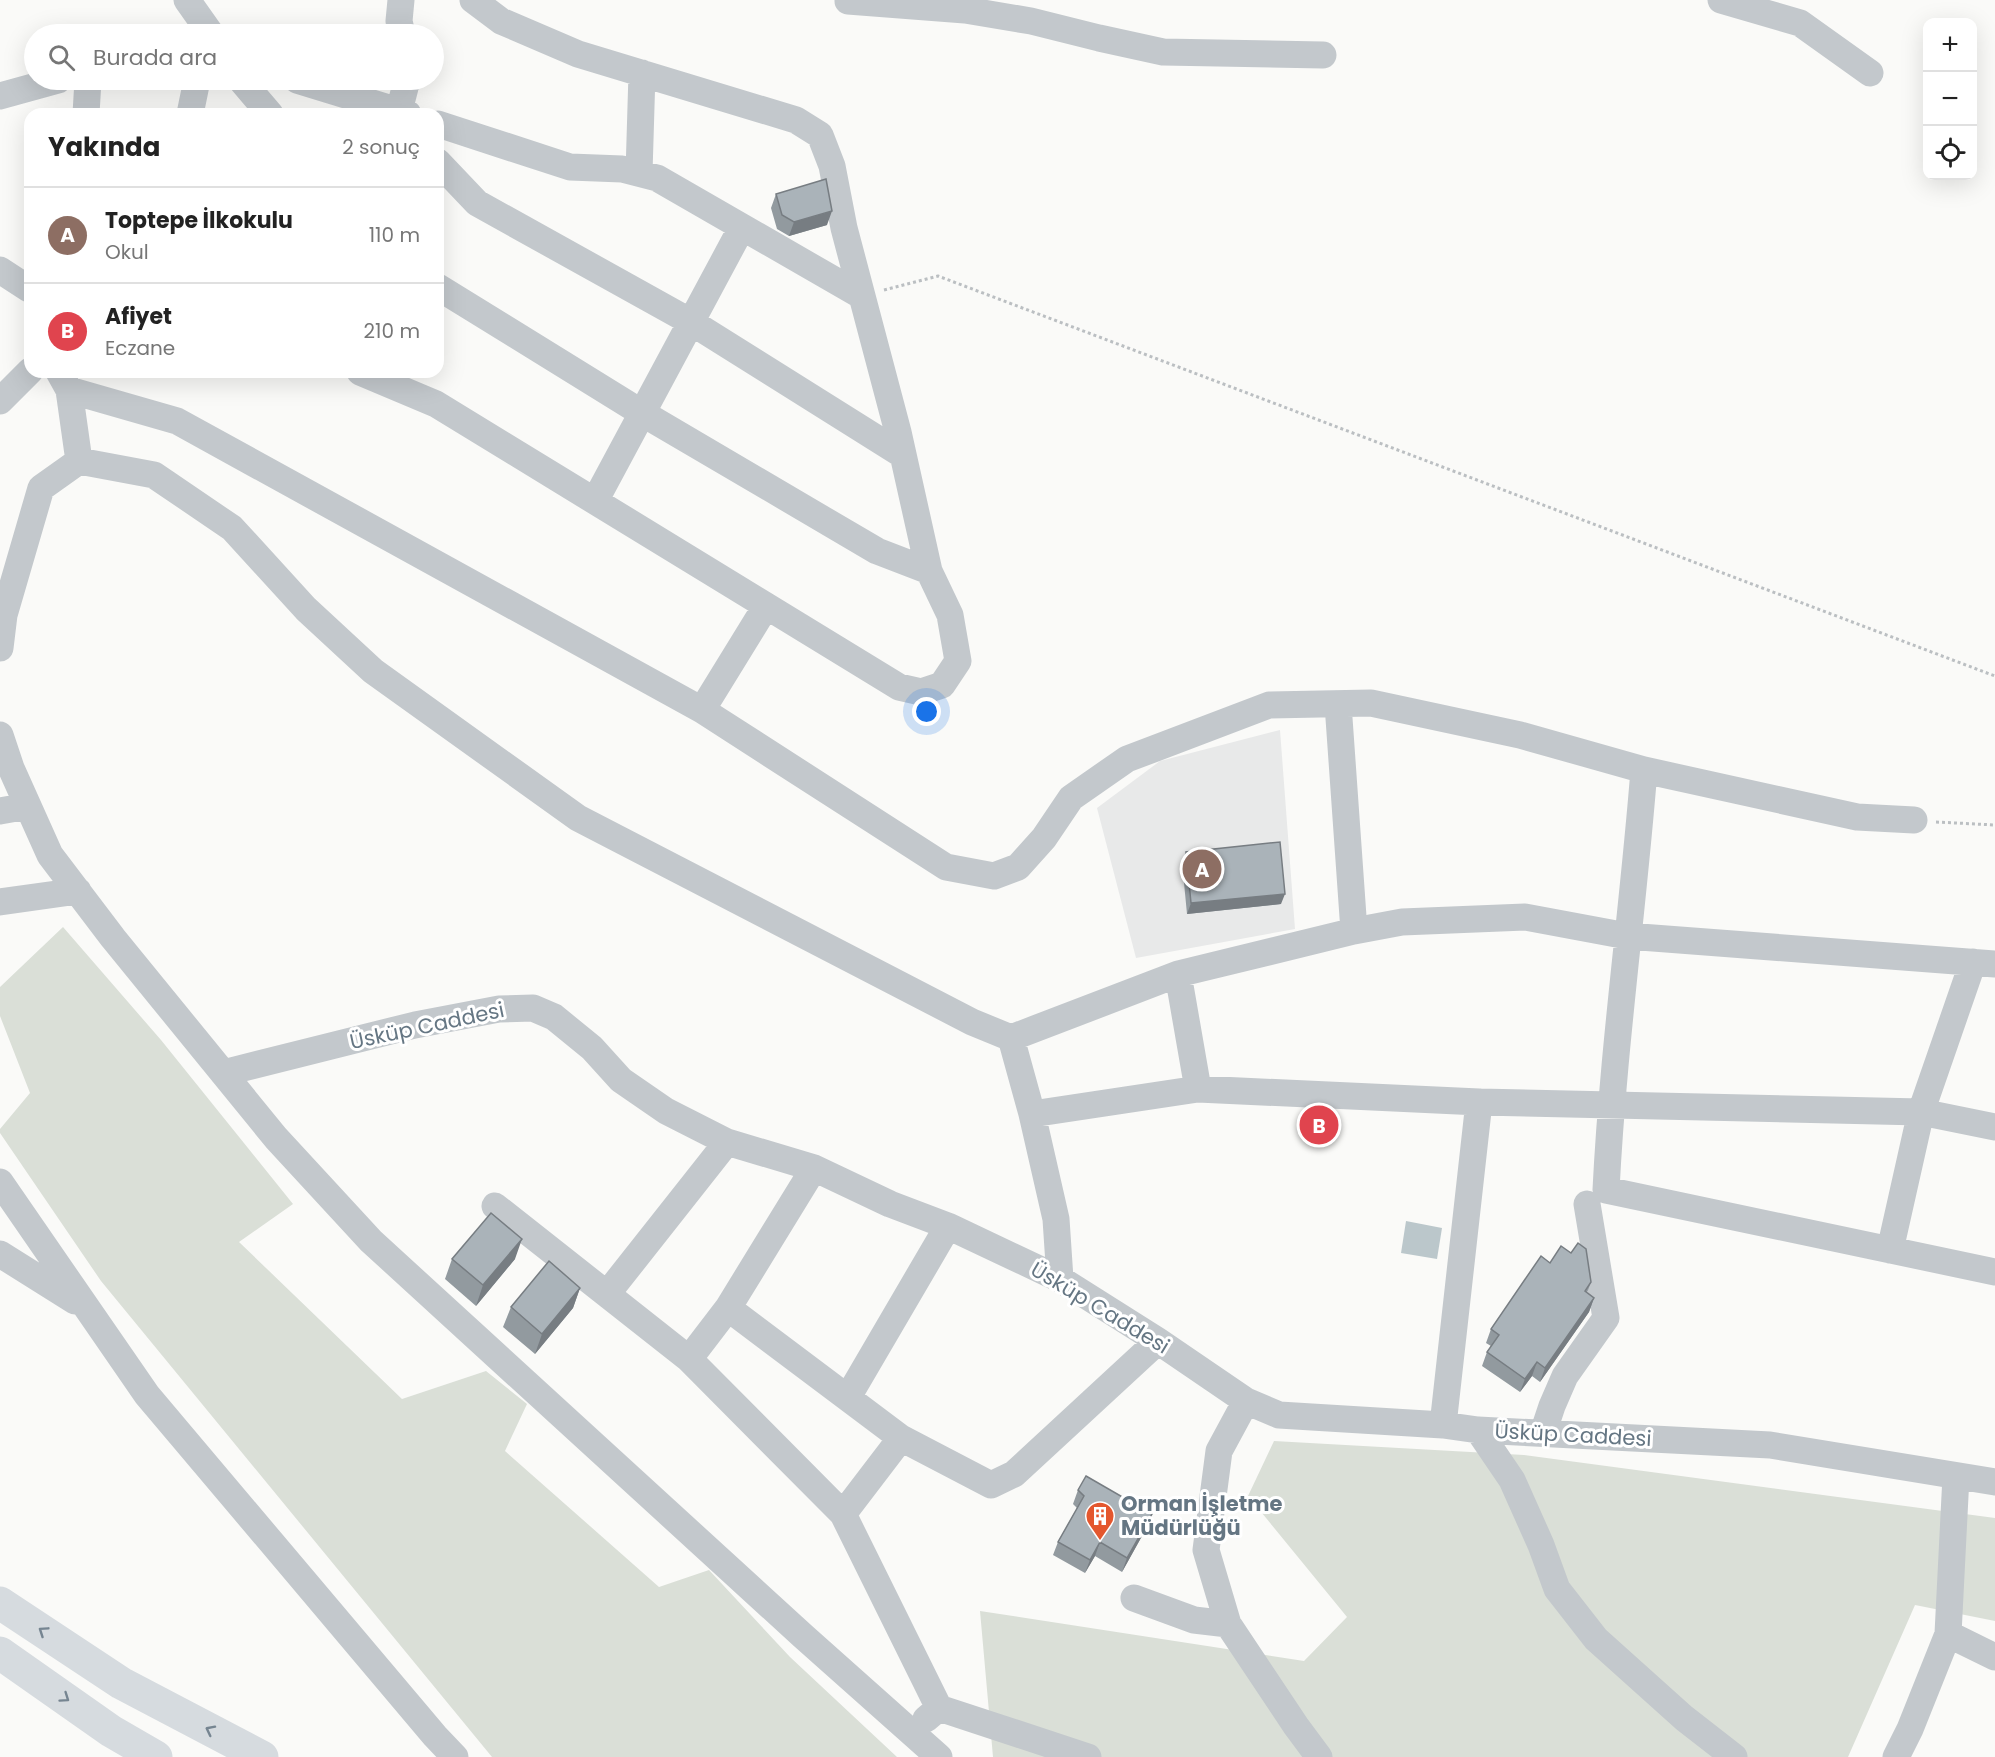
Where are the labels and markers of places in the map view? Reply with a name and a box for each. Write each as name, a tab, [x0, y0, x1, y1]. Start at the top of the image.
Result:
pin: A	[1182, 846, 1222, 892]
pin: B	[1300, 1102, 1338, 1148]
place label: Orman İşletme Müdürlüğü	[1121, 1489, 1282, 1542]
building icon: Orman İşletme Müdürlüğü	[1084, 1500, 1116, 1542]

